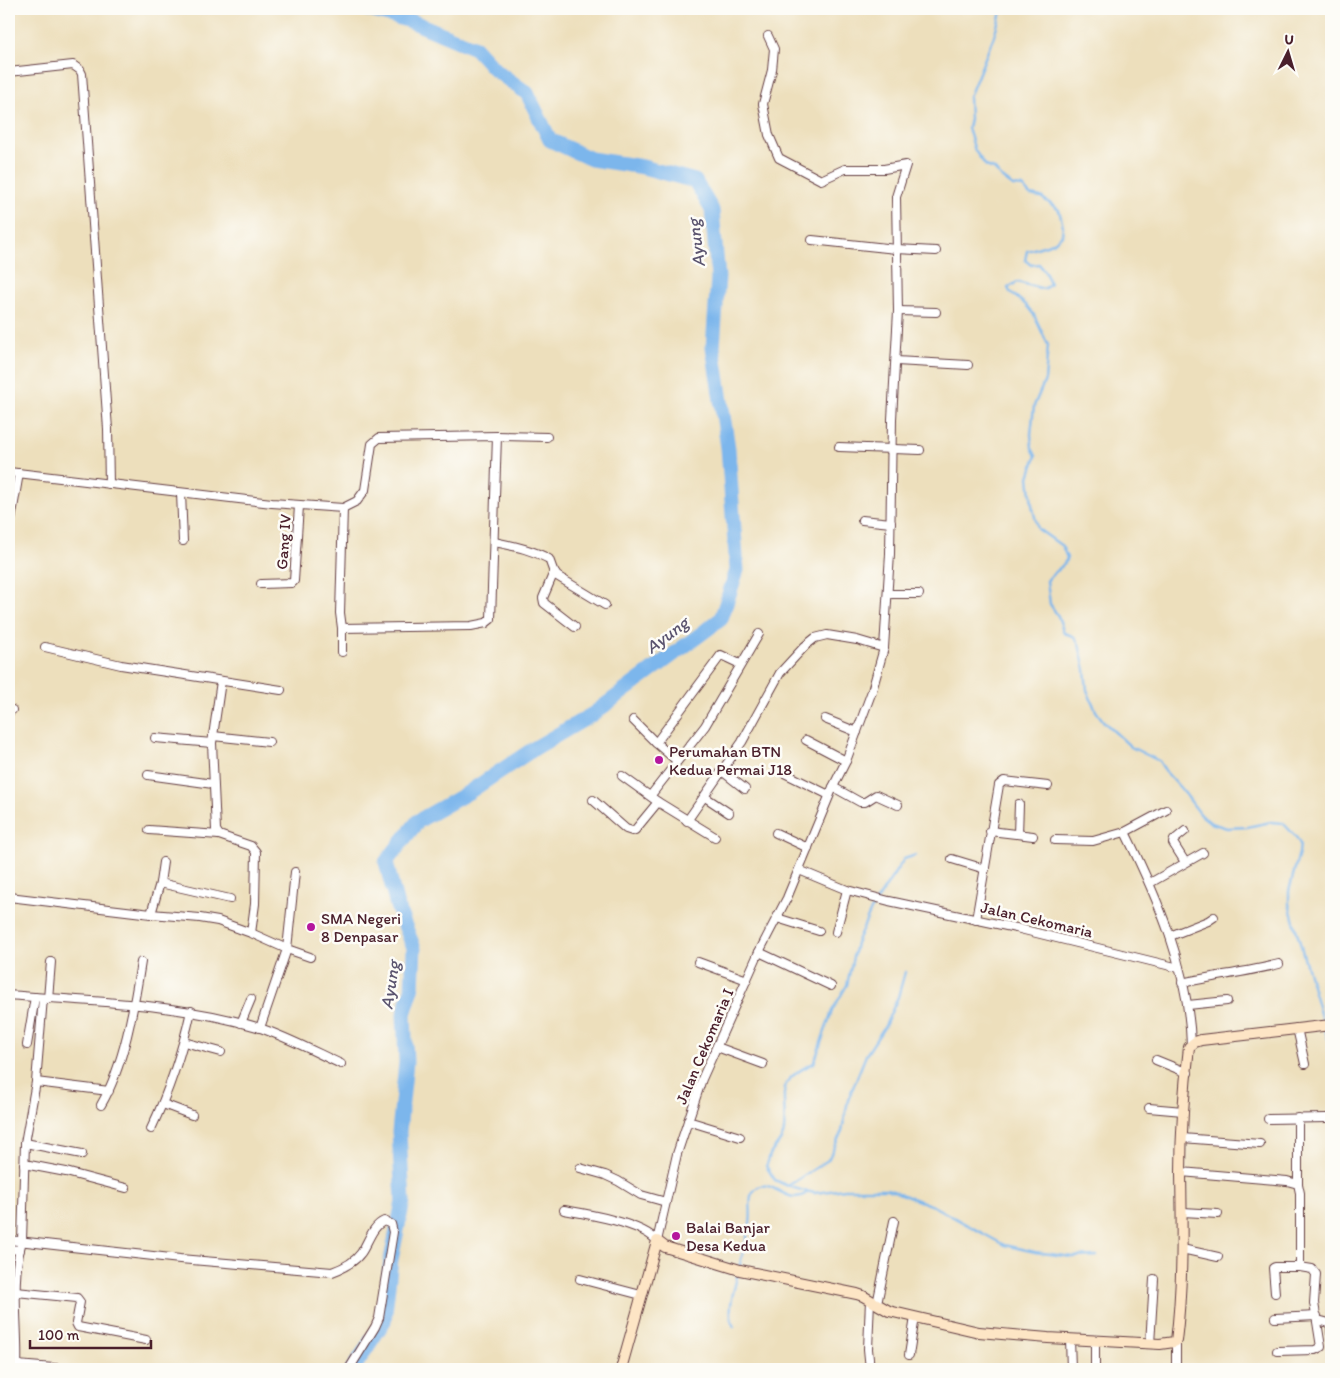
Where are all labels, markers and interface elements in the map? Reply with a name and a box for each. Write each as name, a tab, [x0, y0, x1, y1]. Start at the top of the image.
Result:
north arrow	[1262, 28, 1312, 78]
text: U	[1284, 31, 1294, 48]
water label: Ayung	[682, 215, 710, 268]
street label: Gang IV	[272, 513, 295, 570]
water label: Ayung	[641, 610, 695, 658]
place label: Perumahan BTN Kedua Permai J18	[669, 742, 792, 779]
marker: Perumahan BTN Kedua Permai J18	[653, 754, 665, 766]
street label: Jalan Cekomaria	[979, 897, 1095, 942]
place label: SMA Negeri 8 Denpasar	[321, 909, 401, 946]
marker: SMA Negeri 8 Denpasar	[305, 921, 317, 933]
water label: Ayung	[375, 957, 405, 1011]
street label: Jalan Cekomaria I	[671, 985, 737, 1107]
place label: Balai Banjar Desa Kedua	[686, 1218, 771, 1255]
marker: Balai Banjar Desa Kedua	[670, 1230, 682, 1242]
scale bar	[30, 1318, 151, 1350]
text: 100 m	[38, 1326, 80, 1344]

